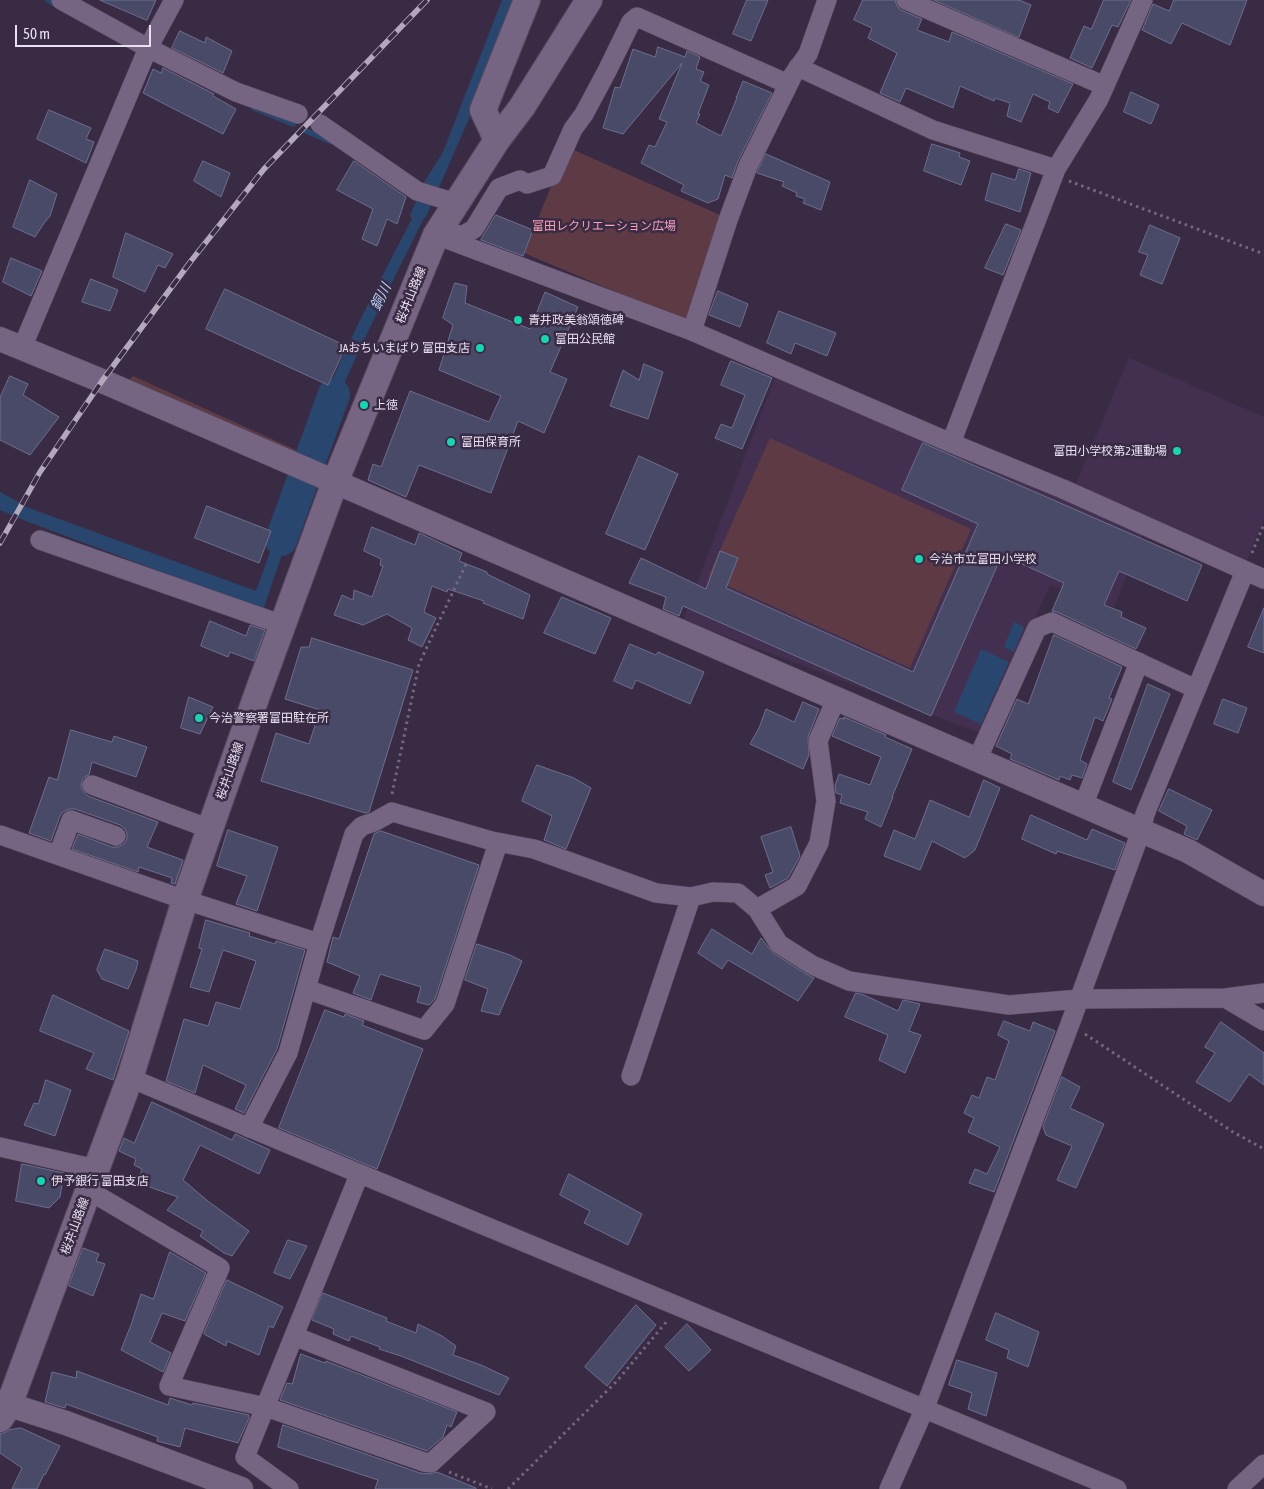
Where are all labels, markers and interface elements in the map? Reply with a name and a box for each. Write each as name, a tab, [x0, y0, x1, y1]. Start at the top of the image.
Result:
scale bar	[18, 15, 154, 47]
text: 50 m	[23, 25, 50, 42]
park label: 富田レクリエーション広場	[532, 219, 676, 233]
street label: 桜井山路線	[393, 264, 429, 326]
water label: 銅川	[367, 281, 395, 313]
place label: 青井政美翁頌徳碑	[528, 313, 624, 327]
marker: 青井政美翁頌徳碑	[512, 314, 524, 326]
place label: 富田公民館	[555, 332, 615, 346]
marker: 富田公民館	[539, 333, 551, 345]
place label: JAおちいまばり 富田支店	[339, 341, 470, 355]
marker: JAおちいまばり 富田支店	[474, 342, 486, 354]
place label: 上徳	[374, 398, 398, 412]
marker: 上徳	[358, 399, 370, 411]
place label: 富田保育所	[461, 435, 521, 449]
marker: 富田保育所	[445, 436, 457, 448]
place label: 富田小学校第2運動場	[1053, 444, 1167, 458]
marker: 富田小学校第2運動場	[1171, 445, 1183, 457]
place label: 今治市立富田小学校	[929, 552, 1037, 566]
marker: 今治市立富田小学校	[913, 553, 925, 565]
place label: 今治警察署富田駐在所	[209, 711, 329, 725]
marker: 今治警察署富田駐在所	[193, 712, 205, 724]
street label: 桜井山路線	[213, 740, 247, 802]
place label: 伊予銀行 富田支店	[51, 1174, 149, 1188]
marker: 伊予銀行 富田支店	[35, 1175, 47, 1187]
street label: 桜井山路線	[58, 1195, 92, 1257]

